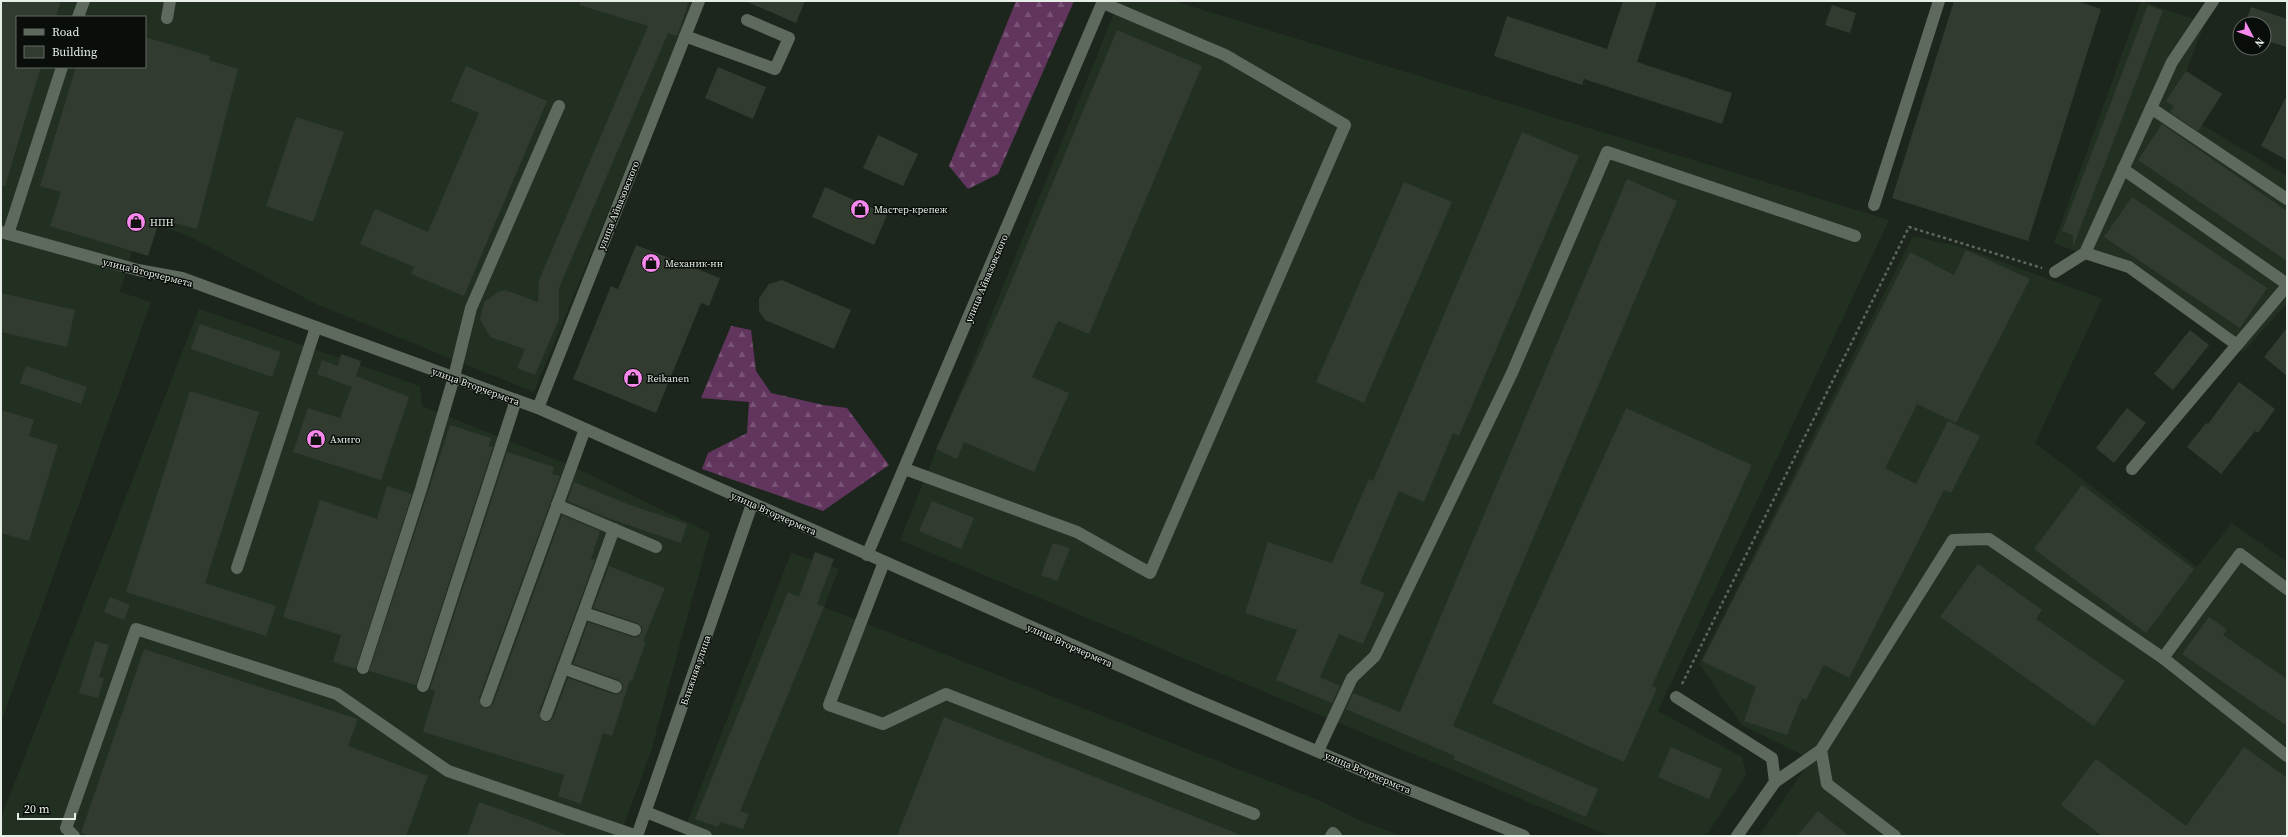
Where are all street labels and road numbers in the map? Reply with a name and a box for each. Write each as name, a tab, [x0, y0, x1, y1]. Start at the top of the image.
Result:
street label: улица Айвазовского	[595, 159, 642, 251]
street label: улица Айвазовского	[962, 232, 1011, 324]
street label: улица Вторчермета	[102, 255, 195, 290]
street label: улица Вторчермета	[430, 365, 522, 409]
street label: улица Вторчермета	[729, 489, 819, 539]
street label: улица Вторчермета	[1025, 621, 1115, 671]
street label: Ближняя улица	[677, 633, 714, 707]
street label: улица Вторчермета	[1323, 748, 1414, 797]

